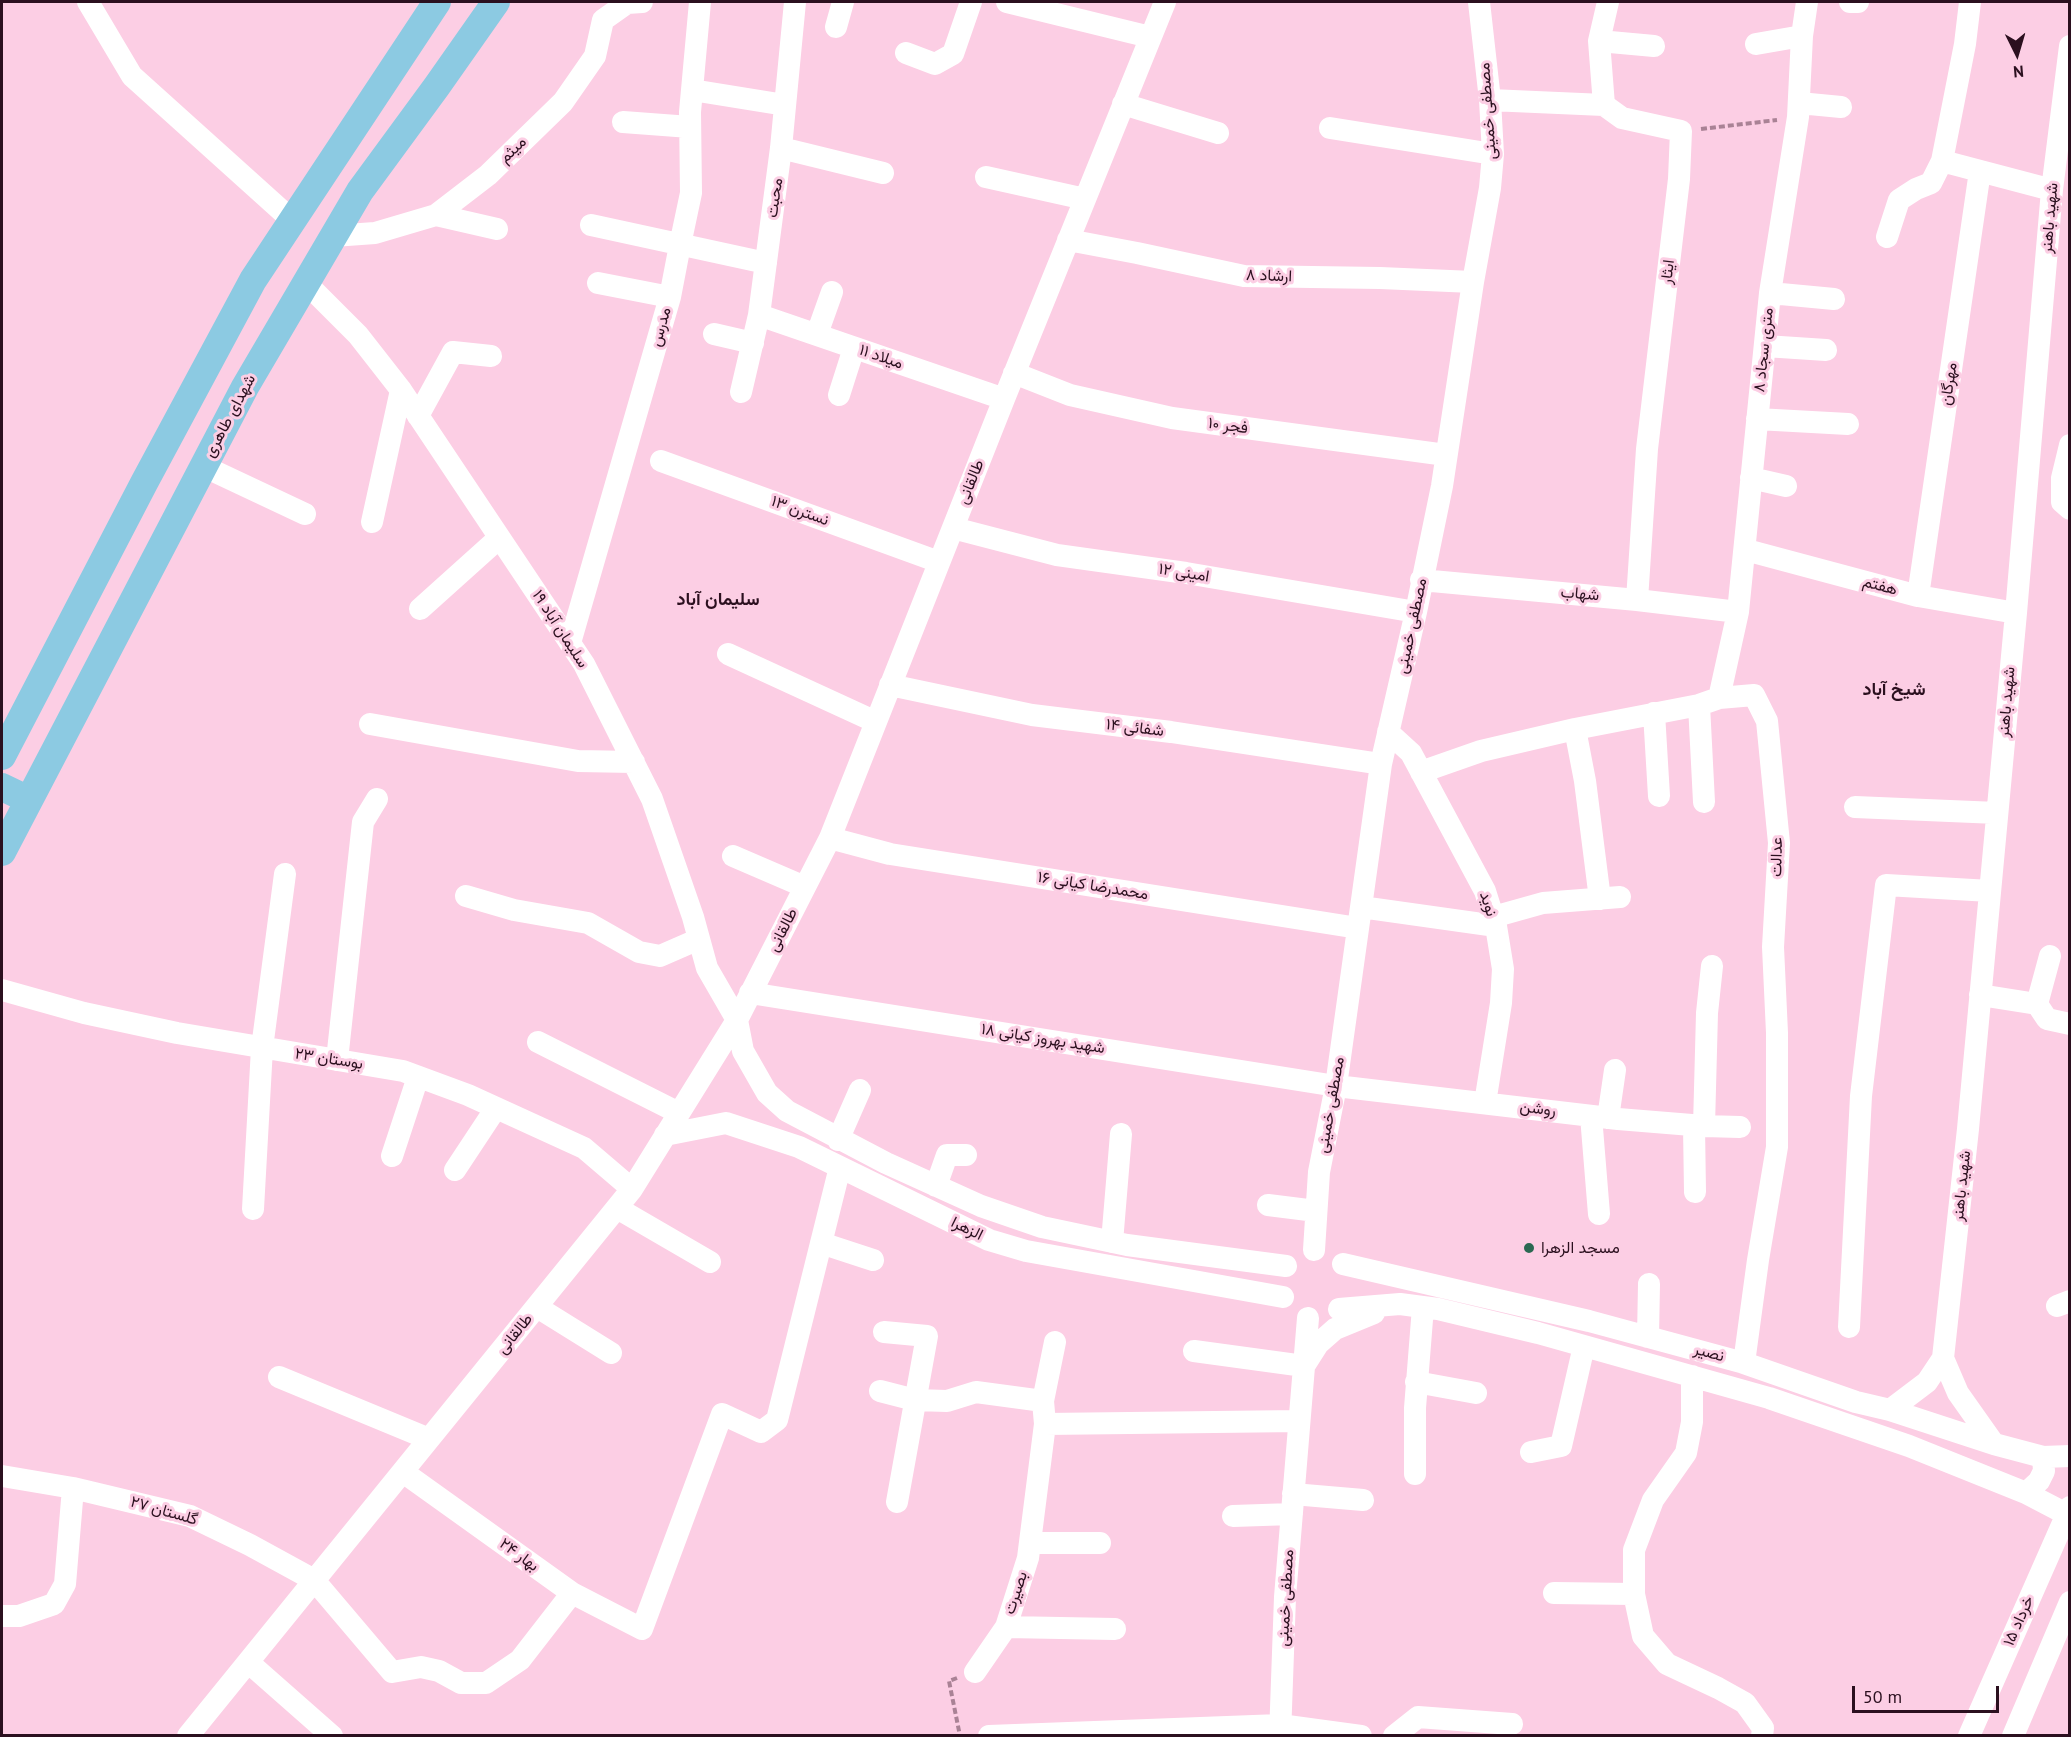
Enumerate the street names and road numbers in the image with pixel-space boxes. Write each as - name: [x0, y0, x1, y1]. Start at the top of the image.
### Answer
- street label: مصطفی خمینی: [1475, 62, 1501, 160]
- street label: میثم: [495, 133, 531, 167]
- street label: محبت: [763, 177, 787, 219]
- street label: شهید باهنر: [2037, 182, 2063, 254]
- street label: ایثار: [1657, 259, 1679, 285]
- street label: ارشاد ۸: [1246, 266, 1292, 286]
- street label: مدرس: [646, 305, 676, 349]
- street label: ۸ متری سجاد: [1750, 307, 1778, 393]
- street label: میلاد ۱۱: [857, 341, 905, 373]
- street label: مهرگان: [1936, 361, 1962, 407]
- street label: شهدای طاهری: [200, 371, 260, 461]
- street label: فجر ۱۰: [1207, 414, 1249, 438]
- street label: طالقانی: [953, 457, 989, 507]
- street label: نسترن ۱۳: [769, 492, 831, 530]
- street label: امینی ۱۲: [1157, 560, 1211, 586]
- street label: هفتم: [1861, 572, 1899, 600]
- street label: مصطفی خمینی: [1393, 576, 1431, 676]
- street label: شهاب: [1560, 583, 1600, 605]
- street label: سلیمان آباد ۱۹: [528, 587, 592, 671]
- street label: شهید باهنر: [1994, 666, 2020, 738]
- street label: شفائی ۱۴: [1105, 715, 1165, 741]
- street label: عدالت: [1767, 837, 1787, 877]
- street label: محمدرضا کیانی ۱۶: [1036, 868, 1150, 904]
- street label: نوید: [1475, 889, 1501, 919]
- street label: طالقانی: [764, 905, 802, 955]
- street label: شهید بهروز کیانی ۱۸: [980, 1020, 1106, 1058]
- street label: بوستان ۲۳: [294, 1044, 364, 1074]
- street label: مصطفی خمینی: [1313, 1055, 1349, 1155]
- street label: روشن: [1519, 1097, 1557, 1121]
- street label: شهید باهنر: [1949, 1150, 1975, 1222]
- street label: الزهرا: [948, 1213, 986, 1245]
- street label: طالقانی: [493, 1310, 537, 1358]
- street label: نصیر: [1692, 1340, 1726, 1366]
- street label: گلستان ۲۷: [128, 1492, 200, 1530]
- street label: بهار ۲۴: [496, 1534, 542, 1576]
- street label: مصطفی خمینی: [1274, 1549, 1298, 1647]
- street label: بصیرت: [1000, 1569, 1032, 1617]
- street label: ۱۵ خرداد: [1999, 1593, 2039, 1649]

